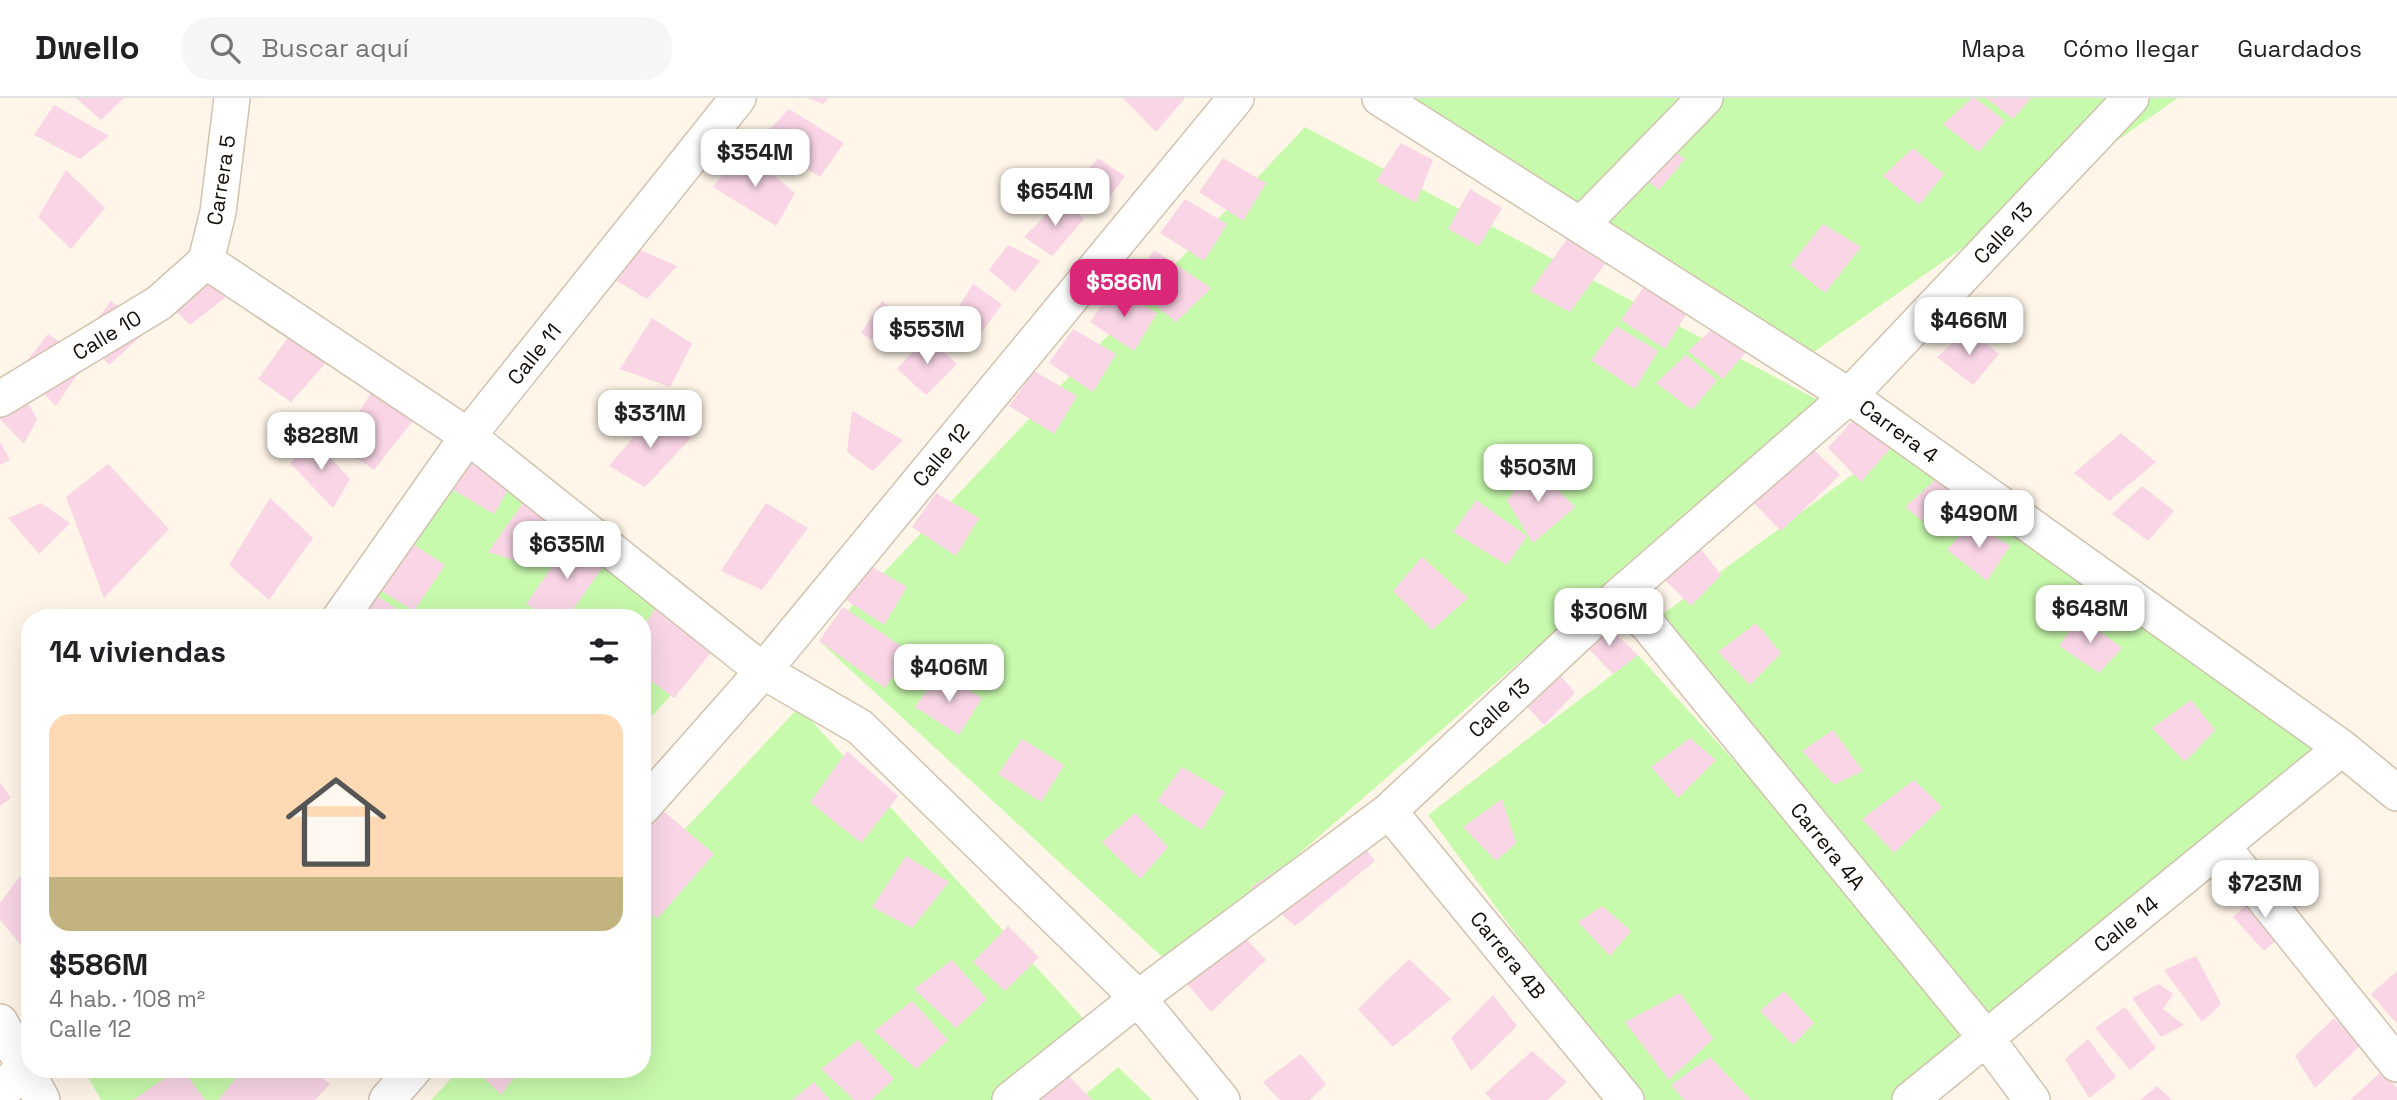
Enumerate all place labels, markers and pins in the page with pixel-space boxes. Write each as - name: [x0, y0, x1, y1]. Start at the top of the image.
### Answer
- pin: $354M: [706, 130, 804, 189]
- pin: $654M: [1006, 169, 1104, 228]
- pin: $586M: [1075, 260, 1173, 319]
- pin: $466M: [1920, 298, 2018, 357]
- pin: $553M: [878, 306, 976, 366]
- pin: $331M: [601, 390, 699, 450]
- pin: $828M: [272, 412, 370, 472]
- pin: $503M: [1489, 444, 1587, 504]
- pin: $490M: [1930, 490, 2028, 550]
- pin: $635M: [518, 522, 616, 581]
- pin: $648M: [2041, 586, 2139, 645]
- pin: $306M: [1560, 588, 1658, 648]
- pin: $406M: [900, 644, 998, 704]
- pin: $723M: [2216, 860, 2314, 920]

